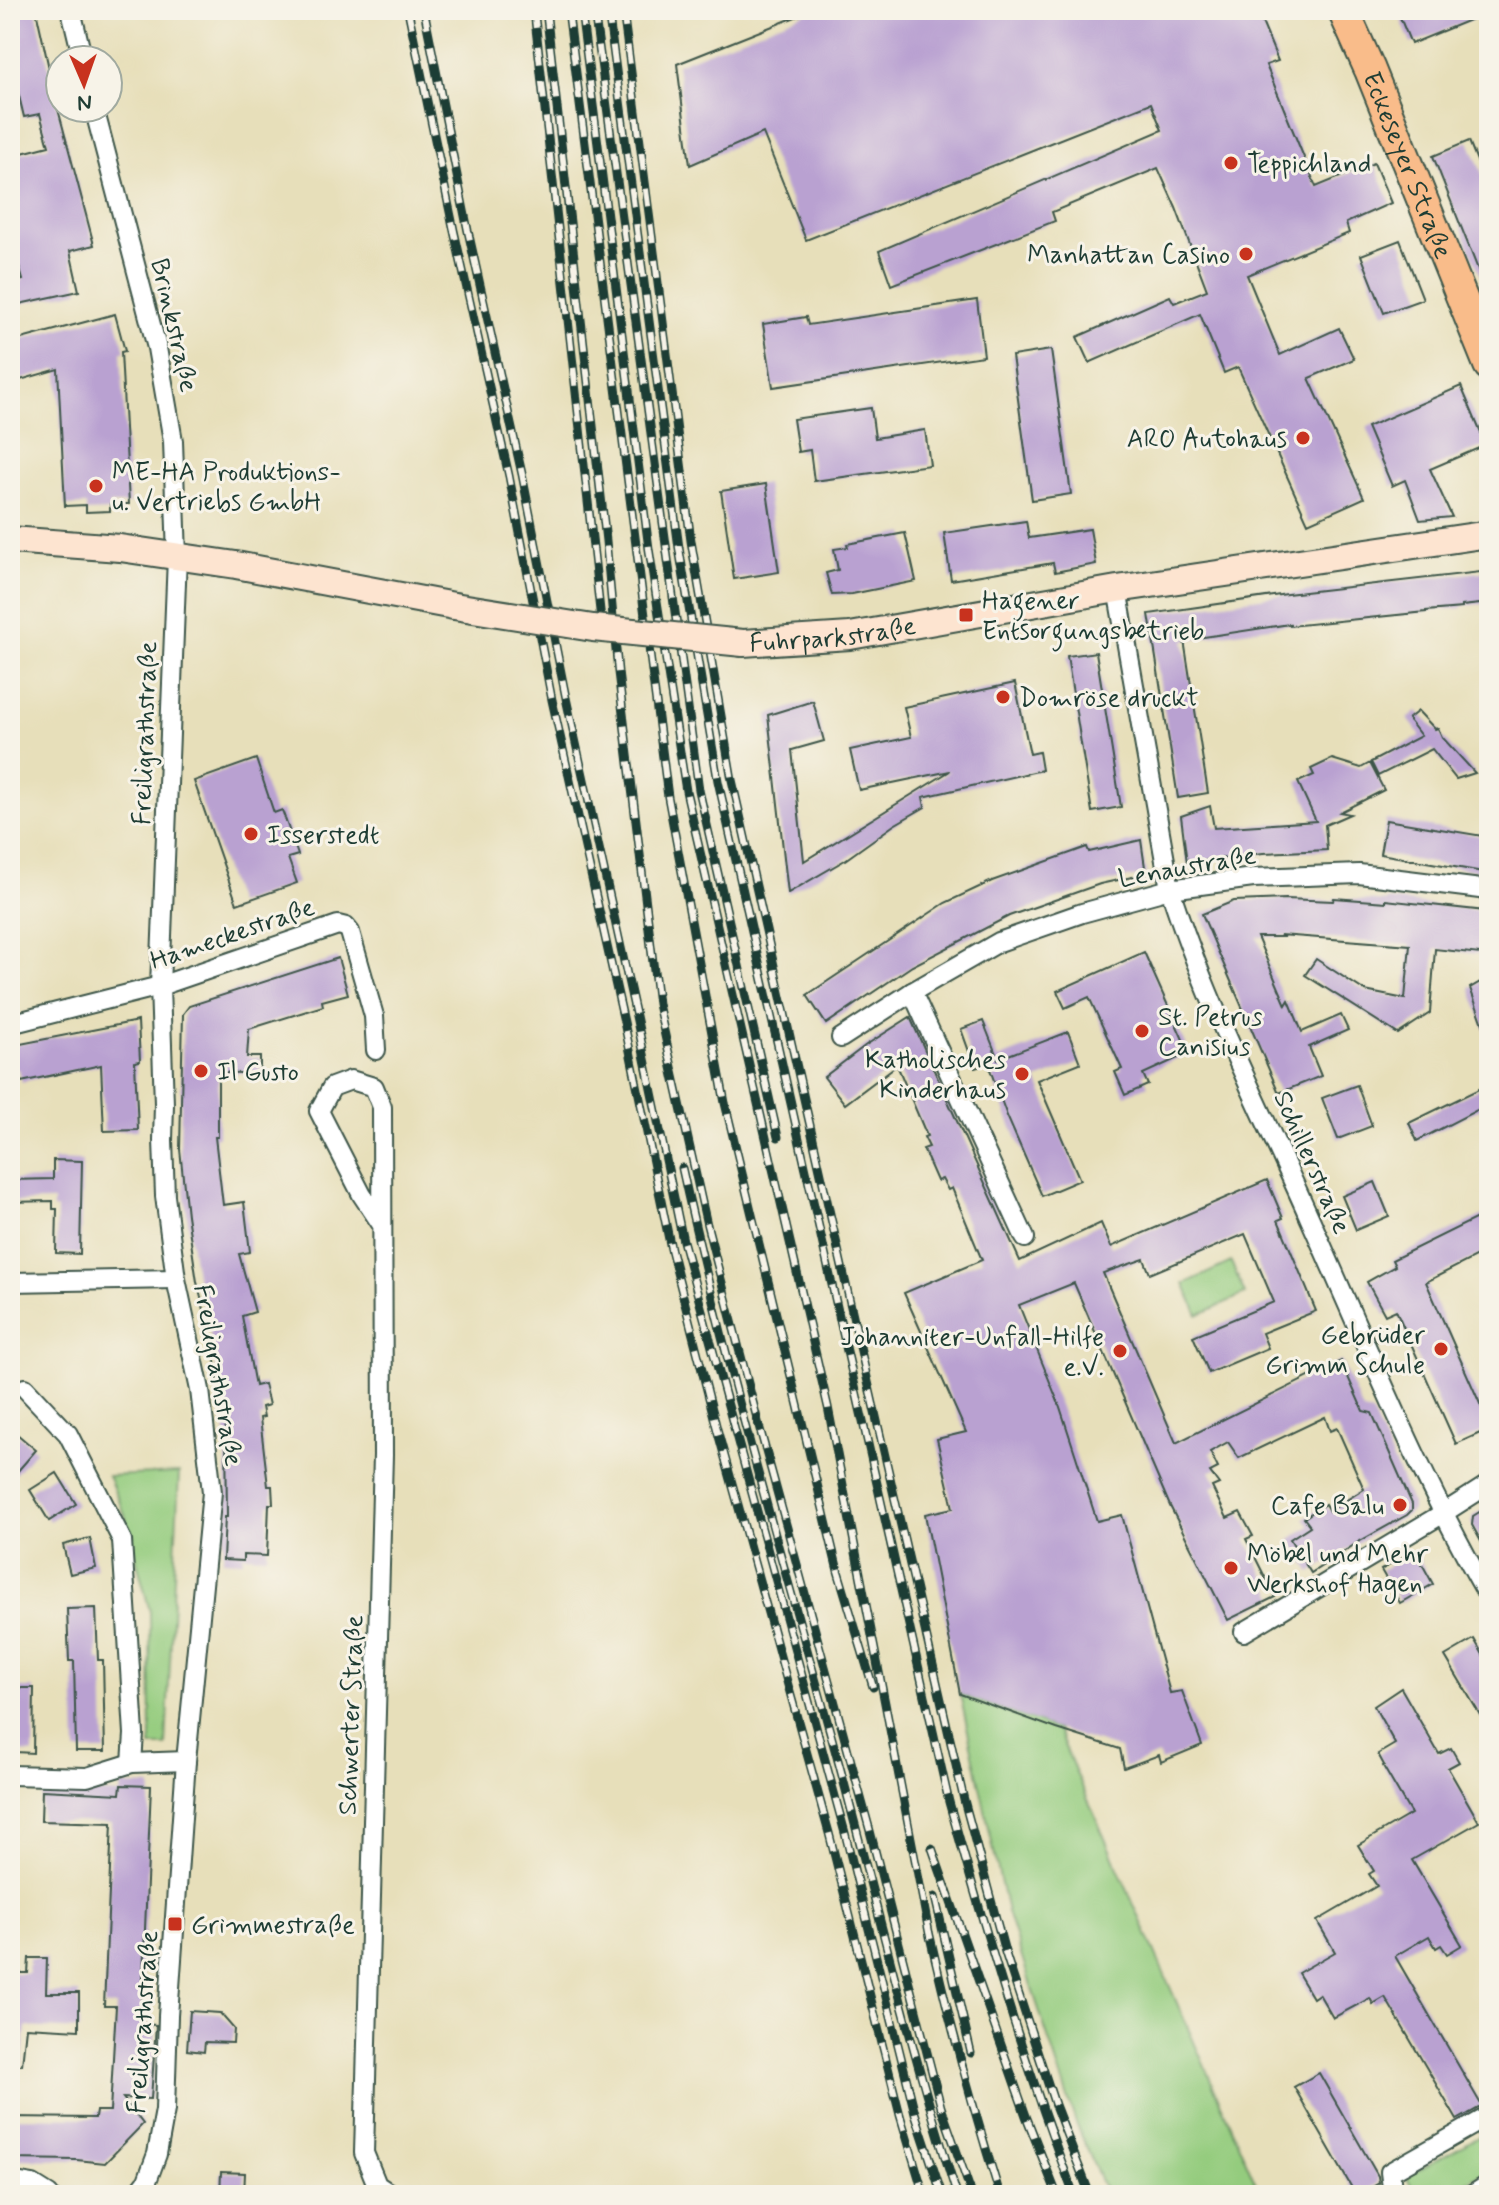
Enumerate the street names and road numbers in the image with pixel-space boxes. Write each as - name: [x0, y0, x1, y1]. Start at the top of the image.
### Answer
- street label: Eckeseyer Straße: [1353, 67, 1459, 264]
- street label: Brinkstraße: [141, 255, 205, 396]
- street label: Fuhrparkstraße: [748, 610, 919, 662]
- street label: Freiligrathstraße: [126, 640, 166, 826]
- street label: Lenaustraße: [1116, 839, 1259, 897]
- street label: Hameckestraße: [146, 891, 320, 979]
- street label: Schillerstraße: [1265, 1086, 1358, 1240]
- street label: Freiligrathstraße: [184, 1282, 250, 1469]
- street label: Schwerter Straße: [332, 1614, 372, 1816]
- street label: Freiligrathstraße: [121, 1929, 167, 2115]

